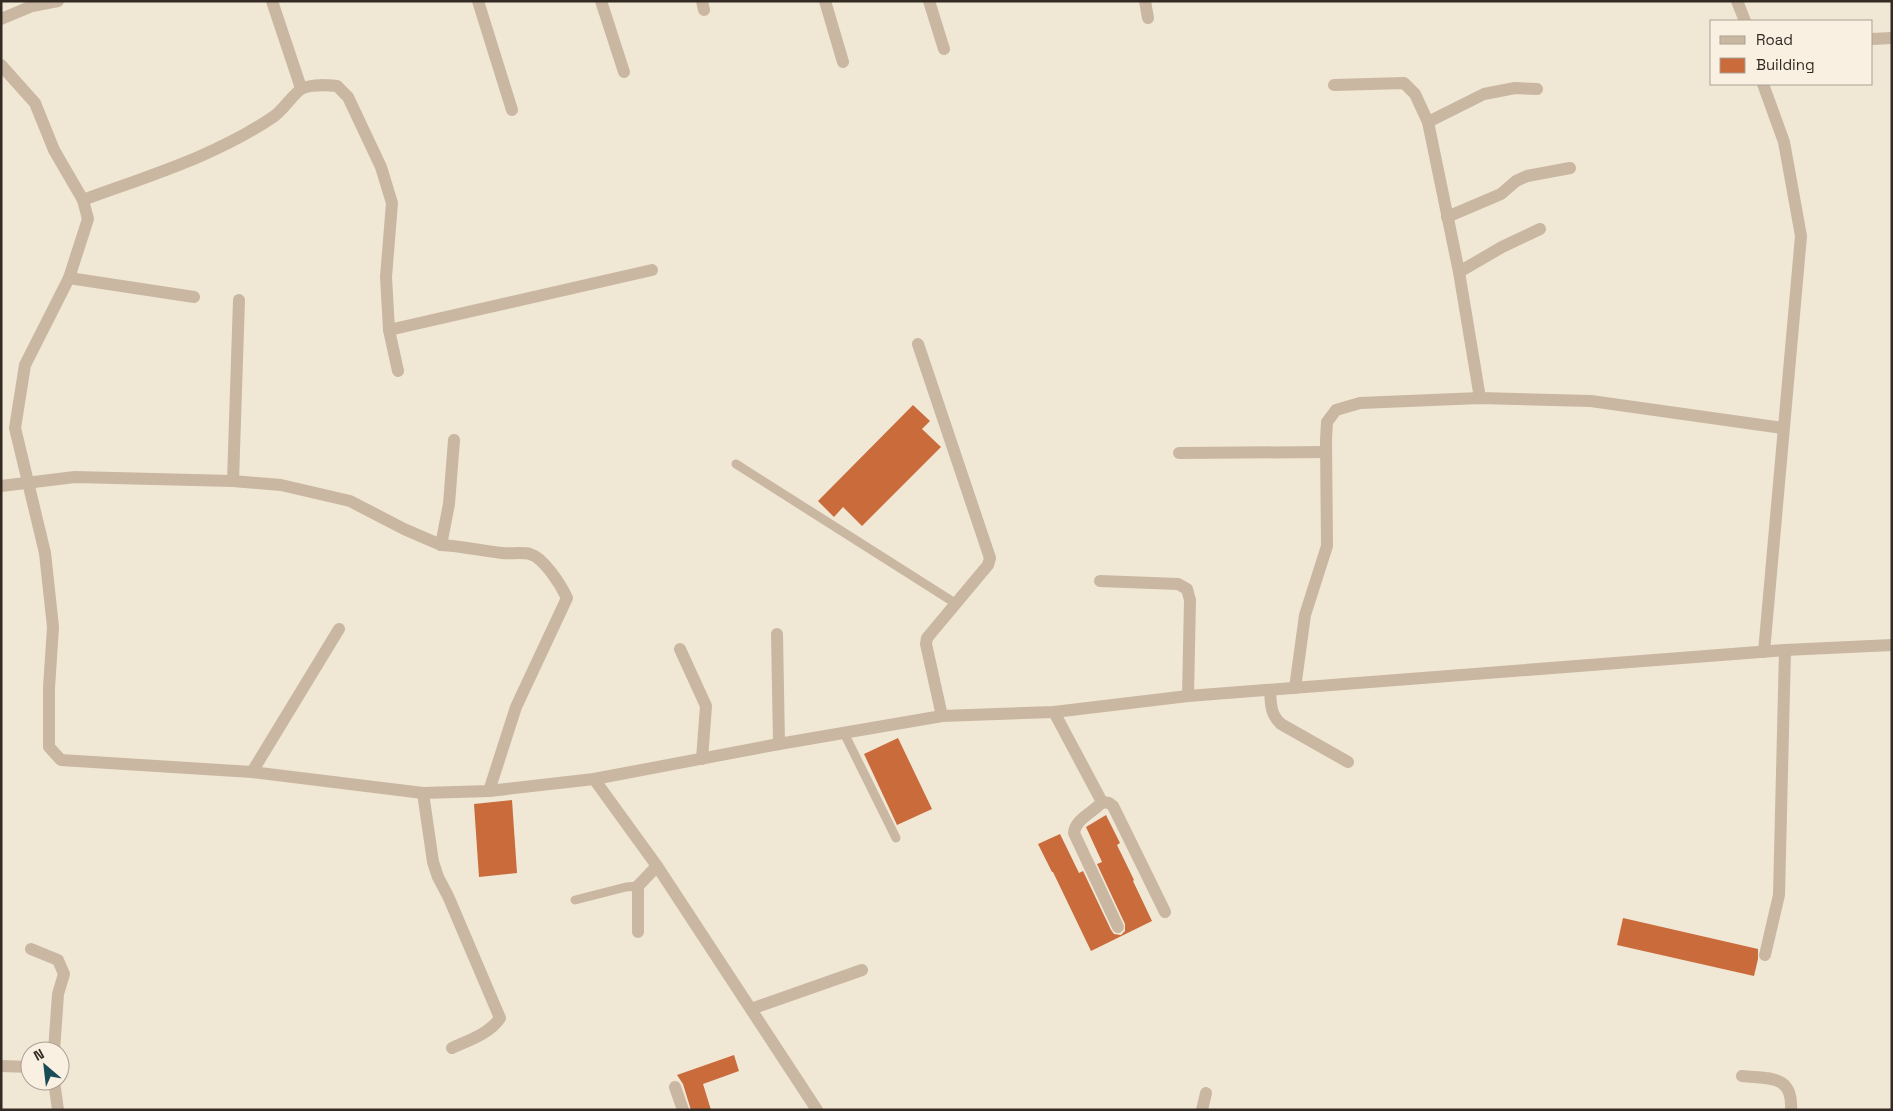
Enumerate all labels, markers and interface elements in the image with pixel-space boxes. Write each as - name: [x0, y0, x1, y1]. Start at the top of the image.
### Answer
- legend: [1710, 20, 1873, 85]
- text: Road: [1756, 30, 1793, 49]
- text: Building: [1756, 55, 1815, 74]
- north arrow: [20, 1041, 70, 1091]
- text: N: [31, 1044, 47, 1065]

